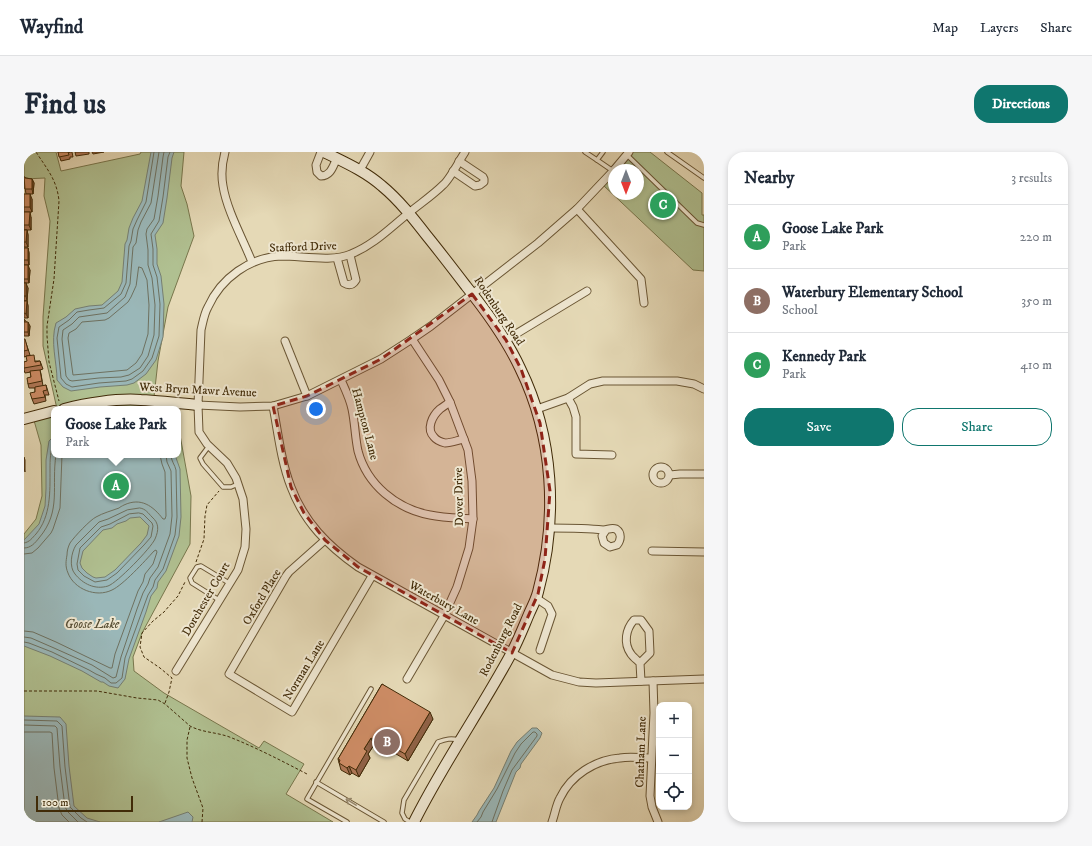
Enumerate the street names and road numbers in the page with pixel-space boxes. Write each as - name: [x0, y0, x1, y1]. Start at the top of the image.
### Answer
- street label: Stafford Drive: [269, 238, 337, 256]
- street label: Rodenburg Road: [470, 274, 528, 348]
- street label: West Bryn Mawr Avenue: [138, 379, 257, 401]
- street label: Hampton Lane: [348, 386, 382, 462]
- street label: Dover Drive: [451, 467, 467, 527]
- street label: Dorchester Court: [179, 559, 233, 639]
- street label: Oxford Place: [239, 566, 285, 628]
- street label: Waterbury Lane: [405, 577, 482, 628]
- street label: Rodenburg Road: [476, 601, 526, 679]
- street label: Norman Lane: [280, 637, 328, 703]
- street label: Chatham Lane: [632, 716, 650, 788]

